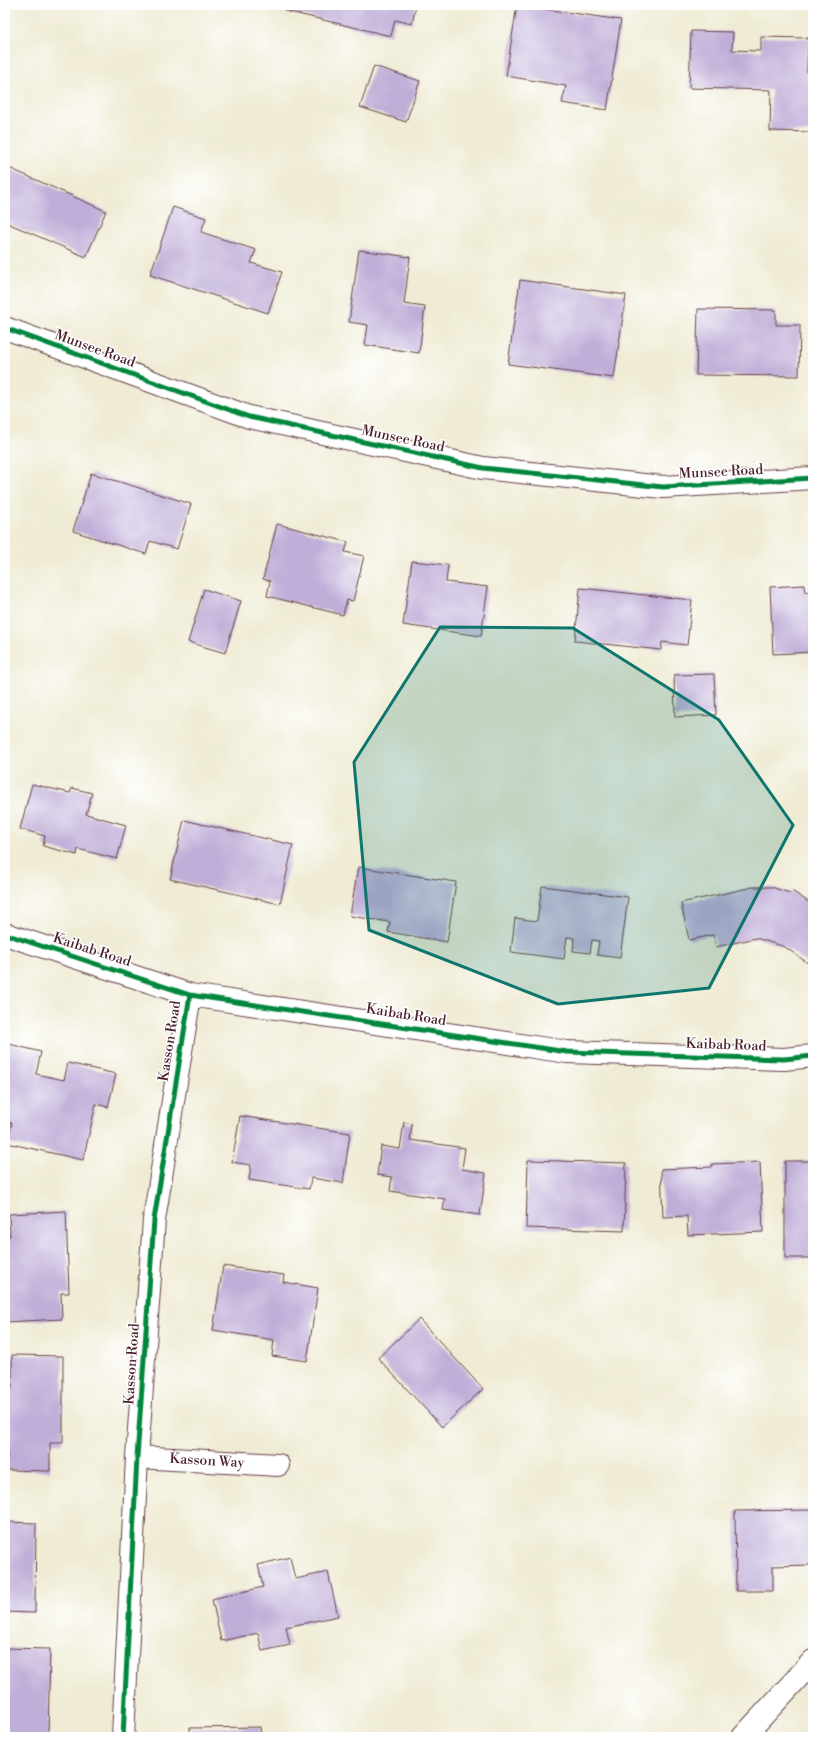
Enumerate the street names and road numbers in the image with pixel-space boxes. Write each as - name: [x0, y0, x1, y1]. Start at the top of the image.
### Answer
- street label: Munsee Road: [52, 326, 138, 372]
- street label: Munsee Road: [360, 421, 446, 457]
- street label: Munsee Road: [678, 461, 764, 483]
- street label: Kaibab Road: [51, 929, 133, 971]
- street label: Kasson Road: [155, 999, 185, 1083]
- street label: Kaibab Road: [365, 1000, 447, 1030]
- street label: Kaibab Road: [685, 1035, 767, 1055]
- street label: Kasson Road: [120, 1323, 144, 1405]
- street label: Kasson Way: [169, 1450, 245, 1472]

